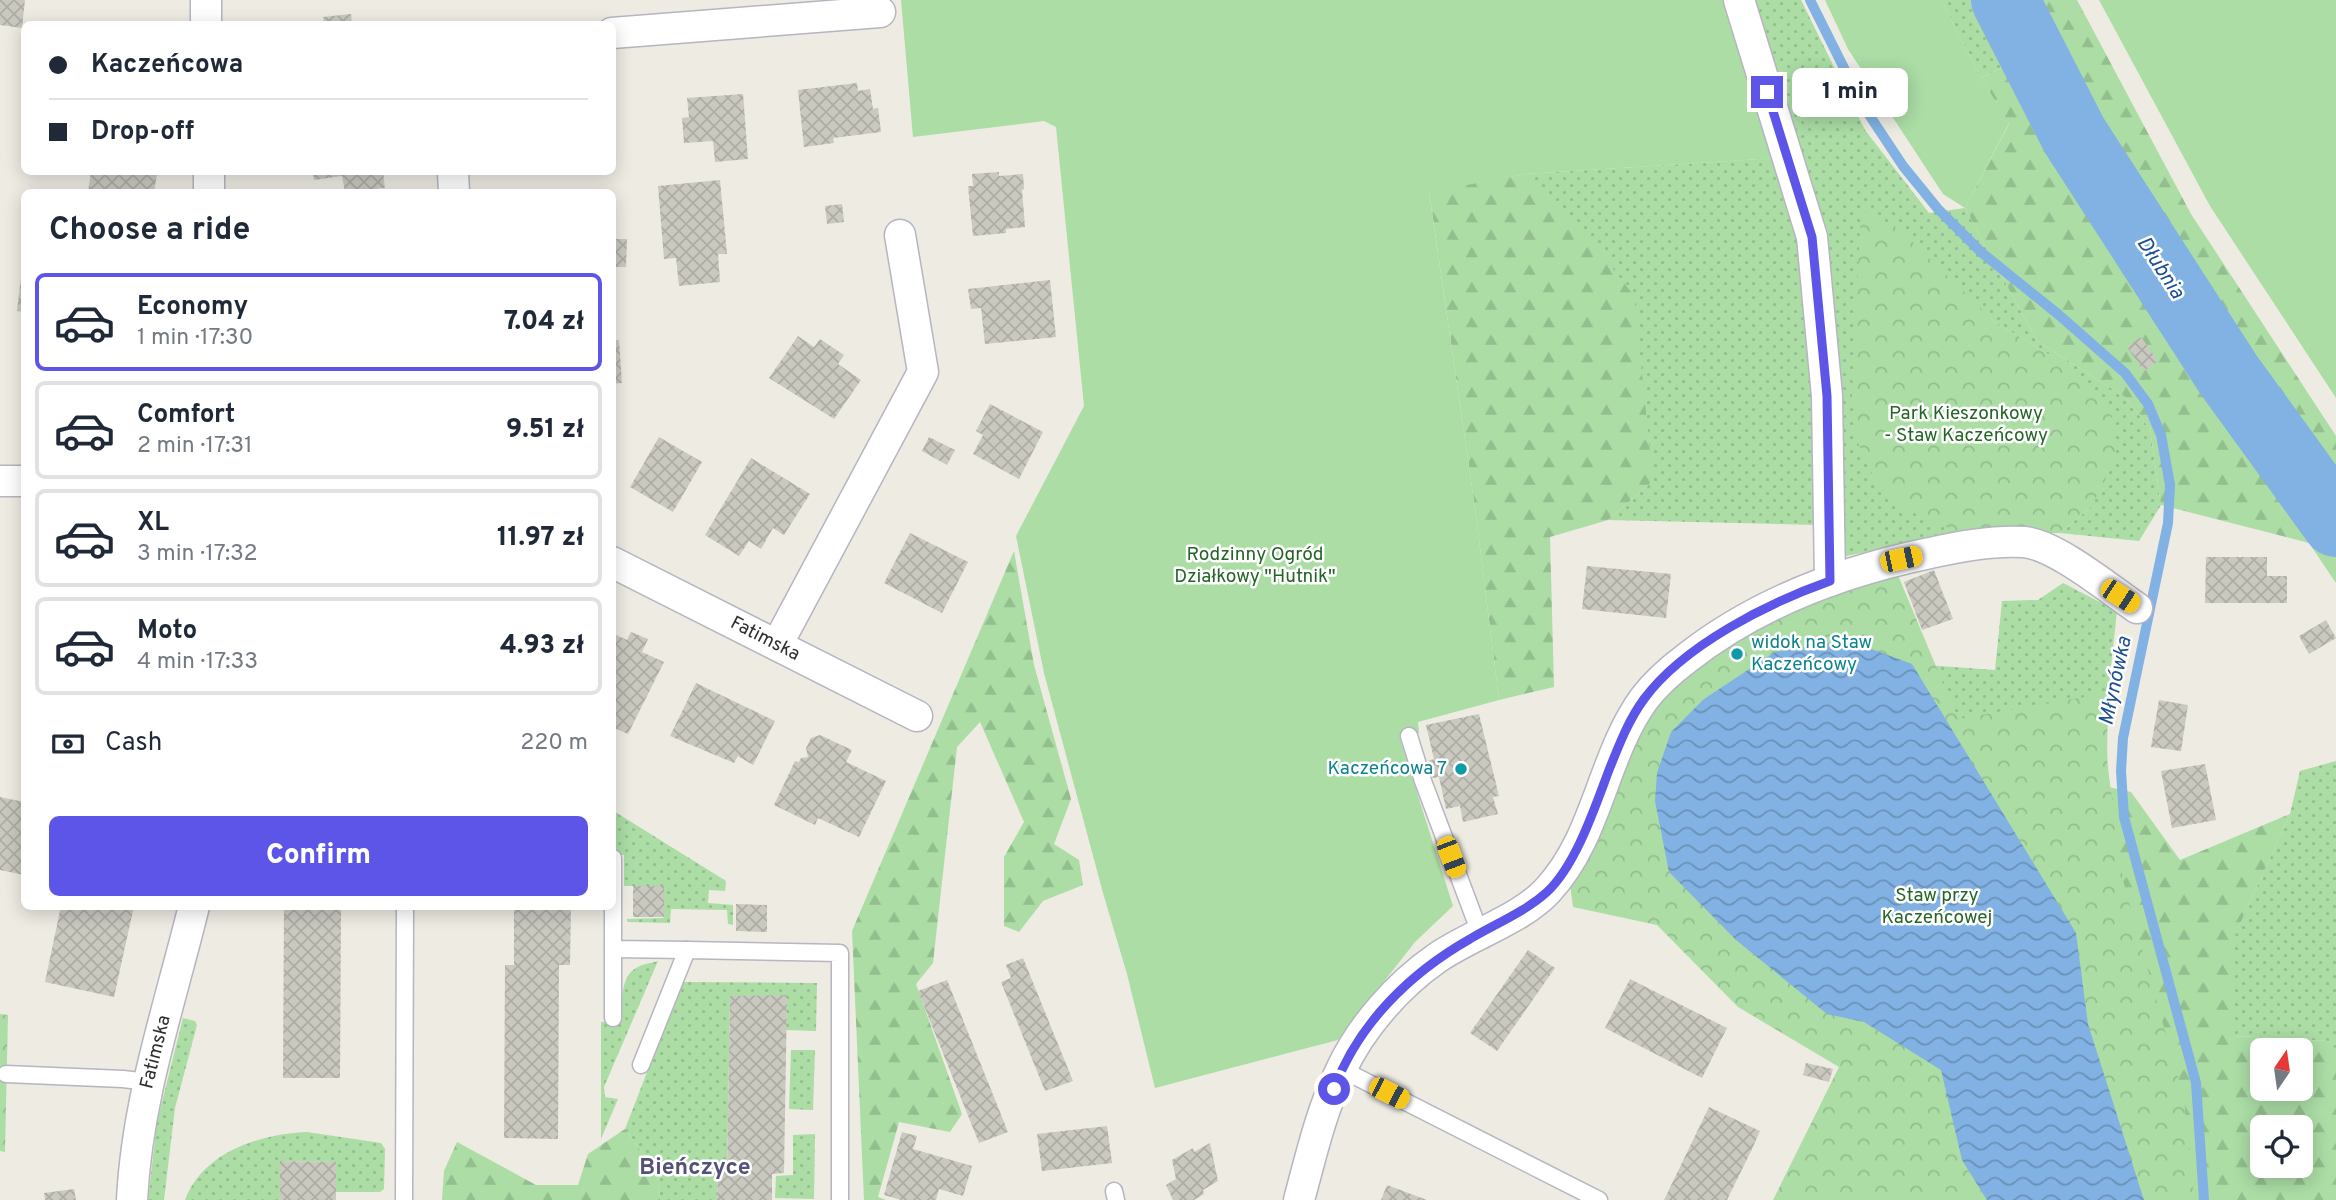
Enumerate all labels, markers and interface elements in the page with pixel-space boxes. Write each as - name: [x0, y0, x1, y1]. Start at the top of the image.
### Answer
- text: Kaczeńcowa: [91, 49, 243, 82]
- callout: 1 min: [1792, 68, 1907, 116]
- route end: [1751, 76, 1783, 108]
- text: 1 min: [1822, 78, 1878, 107]
- text: Drop-off: [91, 116, 194, 149]
- text: Choose a ride: [49, 211, 250, 251]
- water label: Dłubnia: [2130, 232, 2190, 305]
- icon: car: [53, 291, 116, 354]
- text: Economy: [137, 291, 248, 324]
- text: 7.04 zł: [504, 306, 584, 339]
- text: 1 min · 17:30: [137, 324, 253, 353]
- icon: car: [53, 399, 116, 462]
- text: Comfort: [137, 399, 235, 432]
- park label: Park Kieszonkowy - Staw Kaczeńcowy: [1884, 402, 2048, 448]
- text: 9.51 zł: [506, 414, 584, 447]
- text: 2 min · 17:31: [137, 432, 253, 461]
- icon: car: [53, 507, 116, 570]
- text: XL: [137, 507, 169, 540]
- text: 11.97 zł: [497, 522, 584, 555]
- text: 3 min · 17:32: [137, 540, 258, 569]
- park label: Rodzinny Ogród Działkowy "Hutnik": [1174, 543, 1336, 589]
- car: [1879, 544, 1924, 574]
- car: [2097, 576, 2144, 616]
- street label: Fatimska: [726, 611, 804, 667]
- icon: car: [53, 615, 116, 678]
- text: Moto: [137, 615, 197, 648]
- text: 4.93 zł: [500, 630, 584, 663]
- place label: widok na Staw Kaczeńcowy: [1751, 631, 1872, 677]
- water label: Młynówka: [2093, 634, 2139, 728]
- marker: widok na Staw Kaczeńcowy: [1729, 646, 1745, 662]
- text: 4 min · 17:33: [137, 648, 258, 677]
- icon: cash: [49, 725, 87, 763]
- text: Cash: [105, 727, 162, 760]
- text: 220 m: [520, 729, 588, 758]
- place label: Kaczeńcowa 7: [1328, 757, 1447, 781]
- marker: Kaczeńcowa 7: [1453, 761, 1469, 777]
- button: Confirm: [49, 816, 588, 896]
- car: [1434, 834, 1469, 880]
- park label: Staw przy Kaczeńcowej: [1882, 884, 1992, 930]
- street label: Fatimska: [135, 1013, 177, 1091]
- north arrow: [2250, 1038, 2314, 1101]
- map controls: [2250, 1038, 2313, 1178]
- route start: [1318, 1073, 1350, 1105]
- car: [1366, 1074, 1413, 1112]
- button: locate: [2250, 1115, 2313, 1178]
- district label: Bieńczyce: [639, 1154, 751, 1183]

